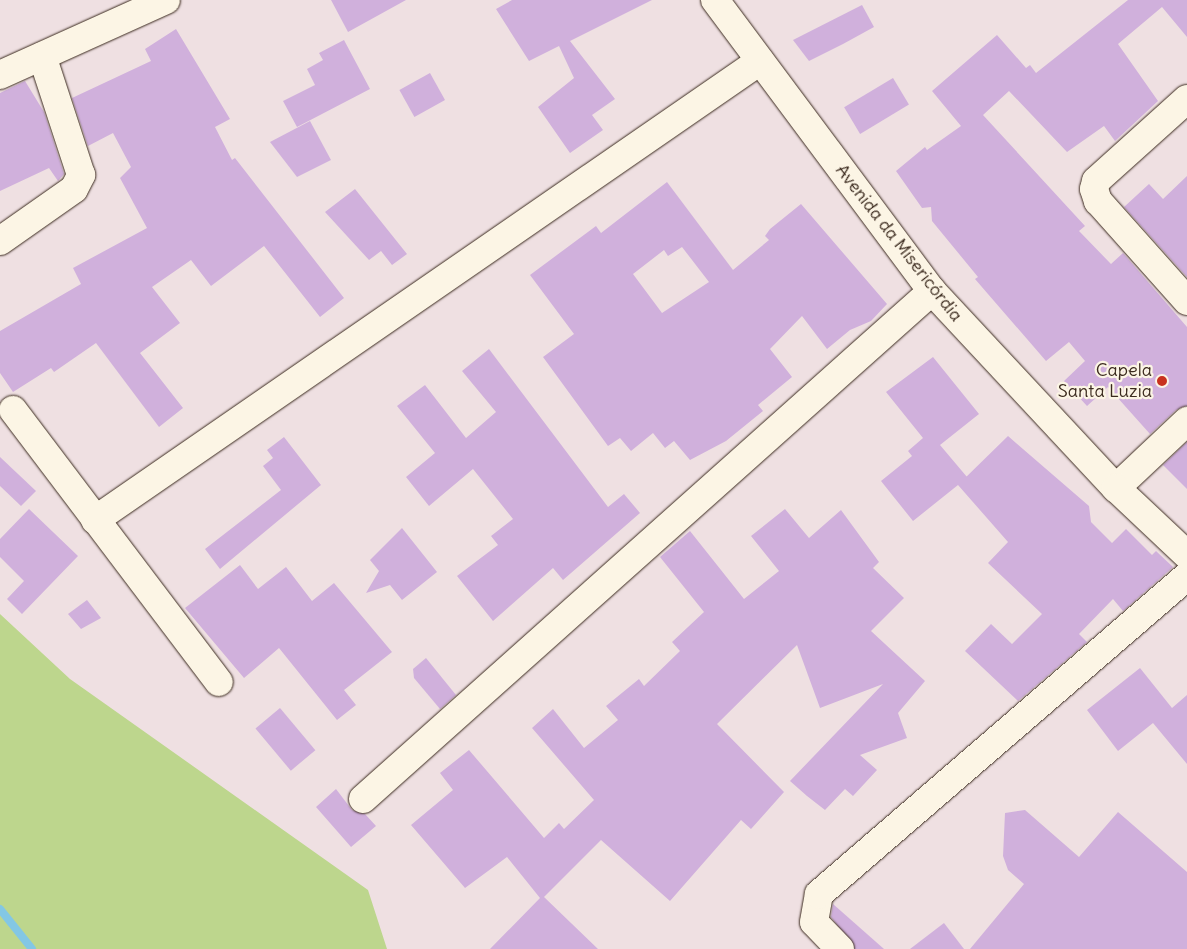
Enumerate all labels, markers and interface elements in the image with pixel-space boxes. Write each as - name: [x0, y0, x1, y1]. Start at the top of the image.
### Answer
- street label: Avenida da Misericórdia: [831, 160, 967, 326]
- place label: Capela Santa Luzia: [1058, 360, 1152, 402]
- marker: Capela Santa Luzia: [1156, 375, 1168, 387]

